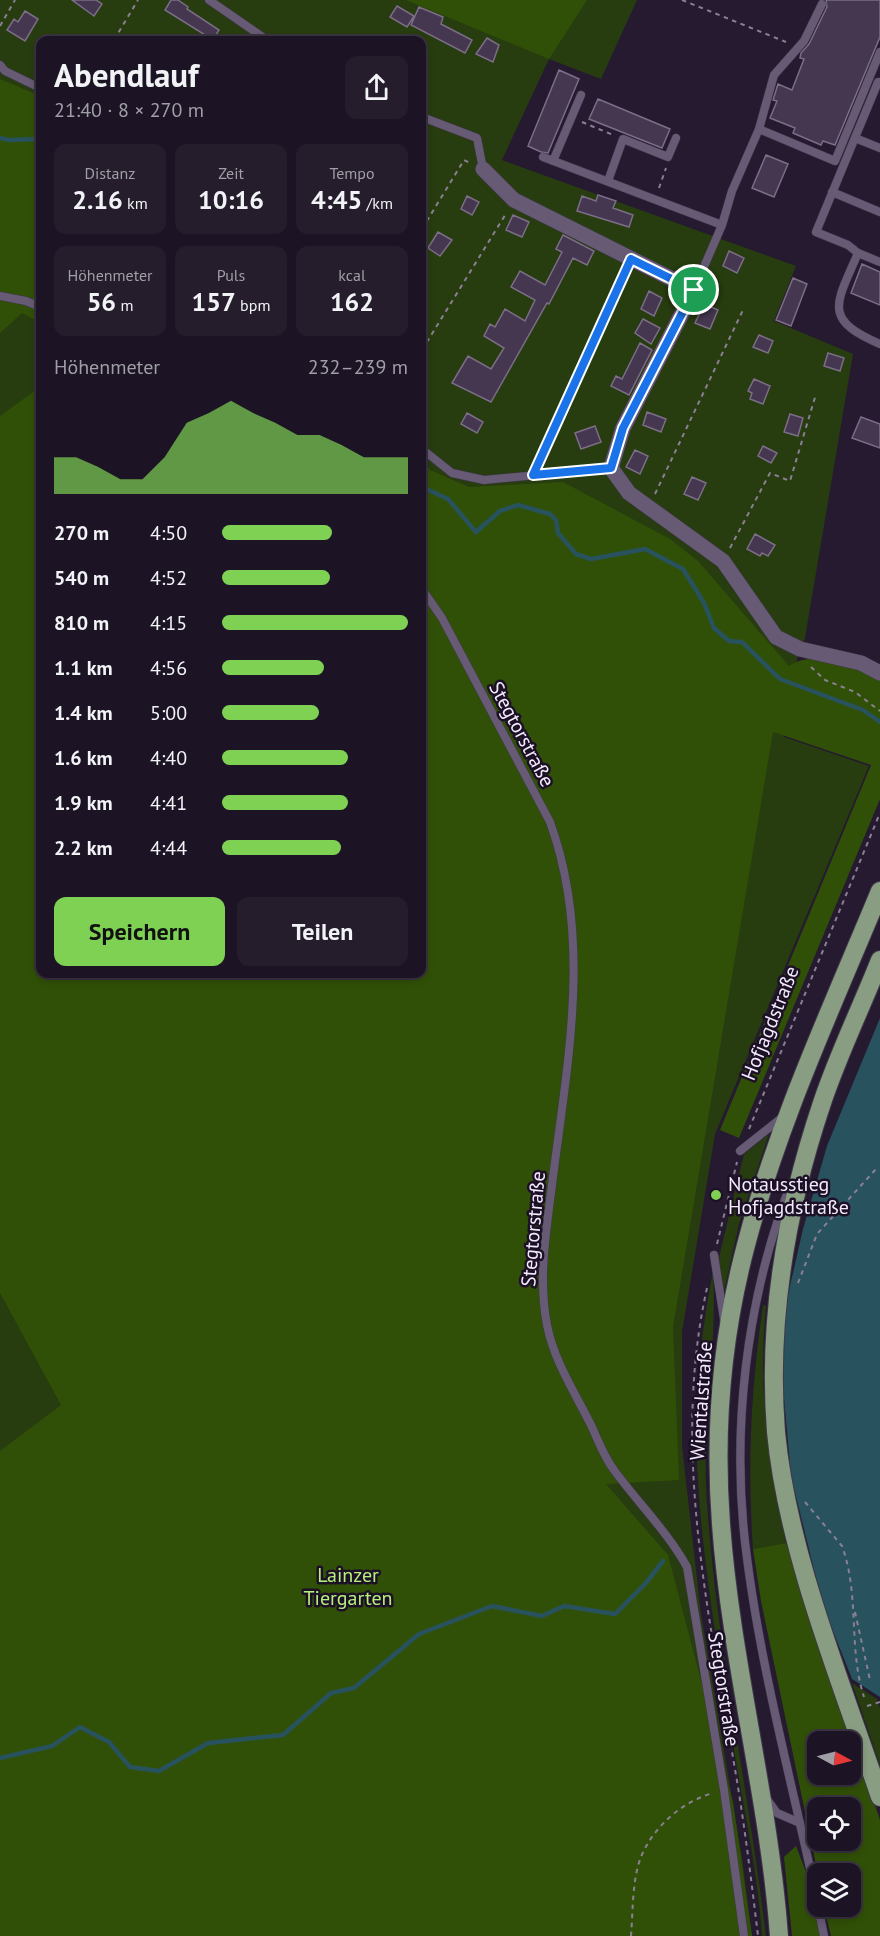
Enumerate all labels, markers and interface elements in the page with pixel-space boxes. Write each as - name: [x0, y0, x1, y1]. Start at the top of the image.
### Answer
- text: Abendlauf: [54, 53, 199, 96]
- button: share: [345, 56, 408, 119]
- text: 21:40 · 8 × 270 m: [54, 97, 204, 123]
- text: Distanz: [85, 163, 135, 183]
- text: Zeit: [218, 163, 244, 183]
- text: Tempo: [329, 163, 375, 183]
- text: 2.16: [72, 183, 123, 216]
- text: 10:16: [198, 183, 264, 216]
- text: 4:45: [311, 183, 362, 216]
- text: km: [123, 193, 148, 213]
- text: /km: [362, 193, 393, 213]
- pin: [668, 264, 719, 315]
- text: Höhenmeter: [68, 265, 152, 285]
- text: Puls: [217, 265, 245, 285]
- text: kcal: [338, 265, 366, 285]
- icon: arrive: [677, 273, 710, 306]
- text: 56: [87, 285, 116, 318]
- text: 157: [192, 285, 236, 318]
- text: 162: [330, 285, 374, 318]
- text: m: [116, 295, 133, 315]
- text: bpm: [236, 295, 270, 315]
- text: Höhenmeter: [54, 354, 160, 380]
- text: 232–239 m: [308, 354, 408, 380]
- text: 270 m: [54, 520, 109, 546]
- text: 4:50: [150, 520, 187, 546]
- text: 540 m: [54, 565, 109, 591]
- text: 4:52: [150, 565, 187, 591]
- text: 810 m: [54, 610, 109, 636]
- text: 4:15: [150, 610, 187, 636]
- text: 1.1 km: [54, 655, 113, 681]
- text: 4:56: [150, 655, 187, 681]
- street label: Stegtorstraße: [483, 677, 561, 791]
- text: 1.4 km: [54, 700, 113, 726]
- text: 5:00: [150, 700, 187, 726]
- text: 1.6 km: [54, 745, 113, 771]
- text: 4:40: [150, 745, 187, 771]
- text: 1.9 km: [54, 790, 113, 816]
- text: 4:41: [150, 790, 187, 816]
- text: 2.2 km: [54, 835, 113, 861]
- text: 4:44: [150, 835, 187, 861]
- button: Speichern: [54, 897, 225, 966]
- button: Teilen: [237, 897, 408, 966]
- street label: Hofjagdstraße: [735, 962, 805, 1084]
- street label: Stegtorstraße: [515, 1170, 551, 1288]
- place label: Notausstieg Hofjagdstraße: [728, 1171, 849, 1220]
- marker: Notausstieg Hofjagdstraße: [709, 1188, 723, 1202]
- street label: Wientalstraße: [684, 1340, 718, 1462]
- park label: Lainzer Tiergarten: [303, 1562, 393, 1611]
- street label: Stegtorstraße: [702, 1630, 746, 1748]
- north arrow: [807, 1731, 861, 1785]
- map controls: [807, 1731, 861, 1917]
- button: locate: [807, 1797, 861, 1851]
- button: layers: [807, 1863, 861, 1917]

